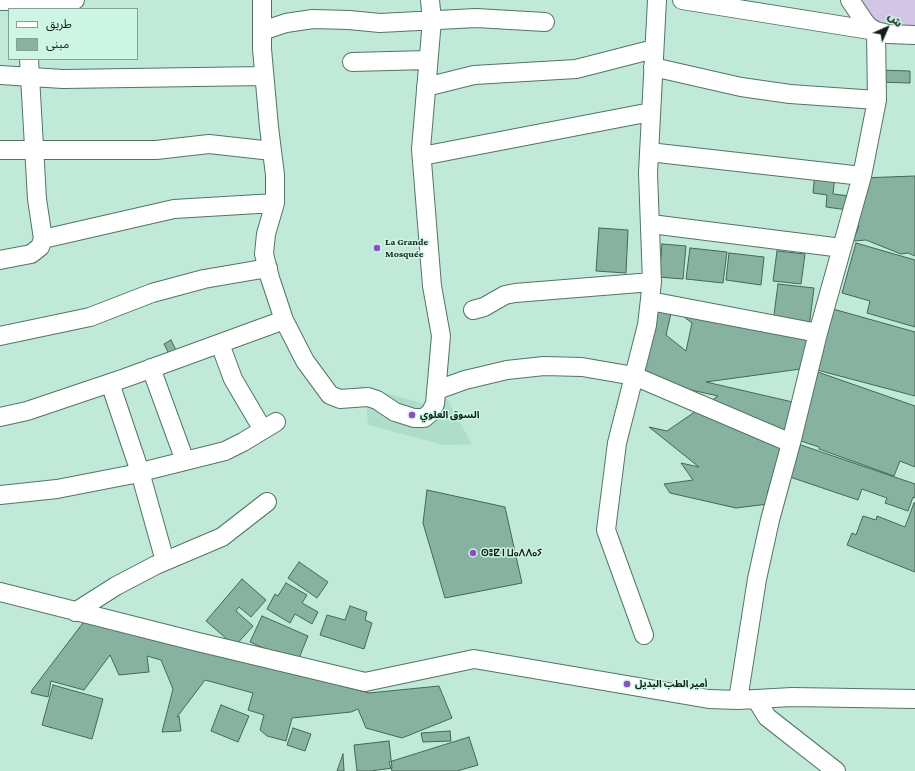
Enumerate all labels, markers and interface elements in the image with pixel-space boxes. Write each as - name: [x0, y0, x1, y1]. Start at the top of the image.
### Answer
- legend: [8, 8, 138, 60]
- north arrow: [867, 8, 907, 48]
- text: ش: [886, 10, 905, 29]
- text: طريق: [46, 17, 72, 31]
- text: مبنى: [46, 37, 69, 51]
- place label: La Grande Mosquée: [385, 236, 428, 260]
- marker: La Grande Mosquée: [372, 243, 382, 253]
- place label: السوق العلوي: [420, 409, 479, 421]
- marker: السوق العلوي: [407, 410, 417, 420]
- place label: ⵙⵓⵇ ⵏ ⵡⴰⴷⴷⴰⵢ: [481, 547, 542, 559]
- marker: ⵙⵓⵇ ⵏ ⵡⴰⴷⴷⴰⵢ: [468, 548, 478, 558]
- place label: أمير الطب البديل: [635, 678, 707, 690]
- marker: أمير الطب البديل: [622, 679, 632, 689]

